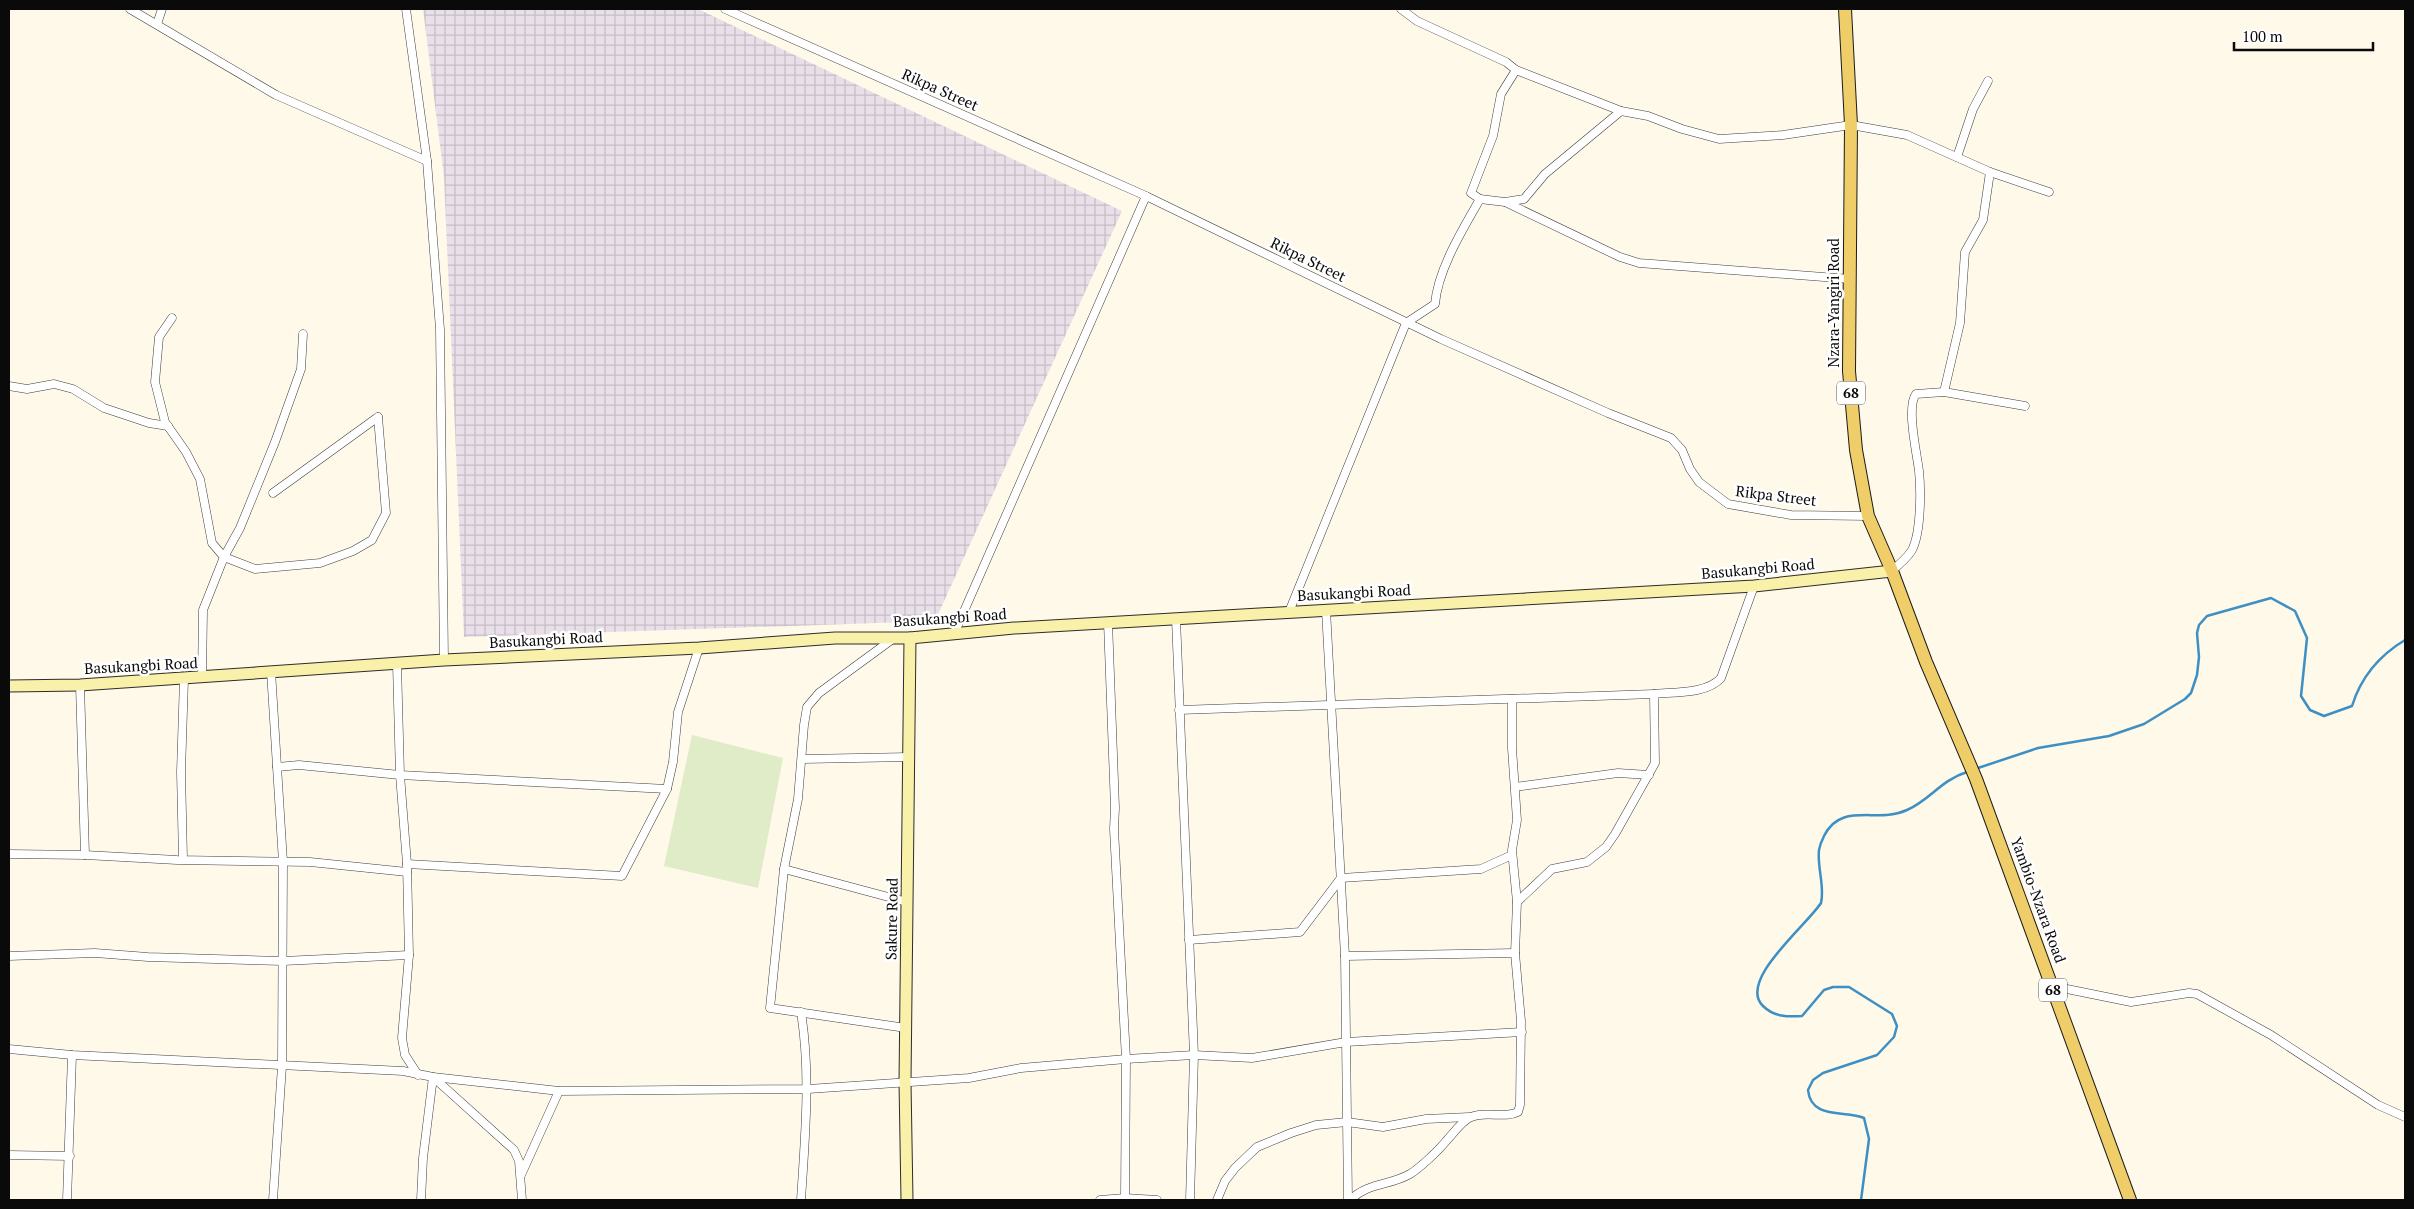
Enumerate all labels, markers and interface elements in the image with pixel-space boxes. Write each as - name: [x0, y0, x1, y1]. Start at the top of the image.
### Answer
- scale bar: [2234, 20, 2373, 52]
- text: 100 m: [2242, 26, 2283, 46]
- street label: Rikpa Street: [899, 63, 982, 115]
- street label: Rikpa Street: [1267, 232, 1350, 286]
- street label: Nzara-Yangiri Road: [1823, 238, 1843, 368]
- road number: 68: [1837, 382, 1865, 404]
- street label: Rikpa Street: [1734, 480, 1818, 510]
- street label: Basukangbi Road: [1700, 553, 1815, 583]
- street label: Basukangbi Road: [1297, 579, 1411, 605]
- street label: Basukangbi Road: [892, 603, 1007, 631]
- street label: Basukangbi Road: [489, 626, 603, 652]
- street label: Basukangbi Road: [84, 652, 198, 678]
- street label: Yambio-Nzara Road: [2007, 834, 2071, 965]
- street label: Sakure Road: [880, 878, 902, 960]
- road number: 68: [2039, 978, 2067, 1002]

